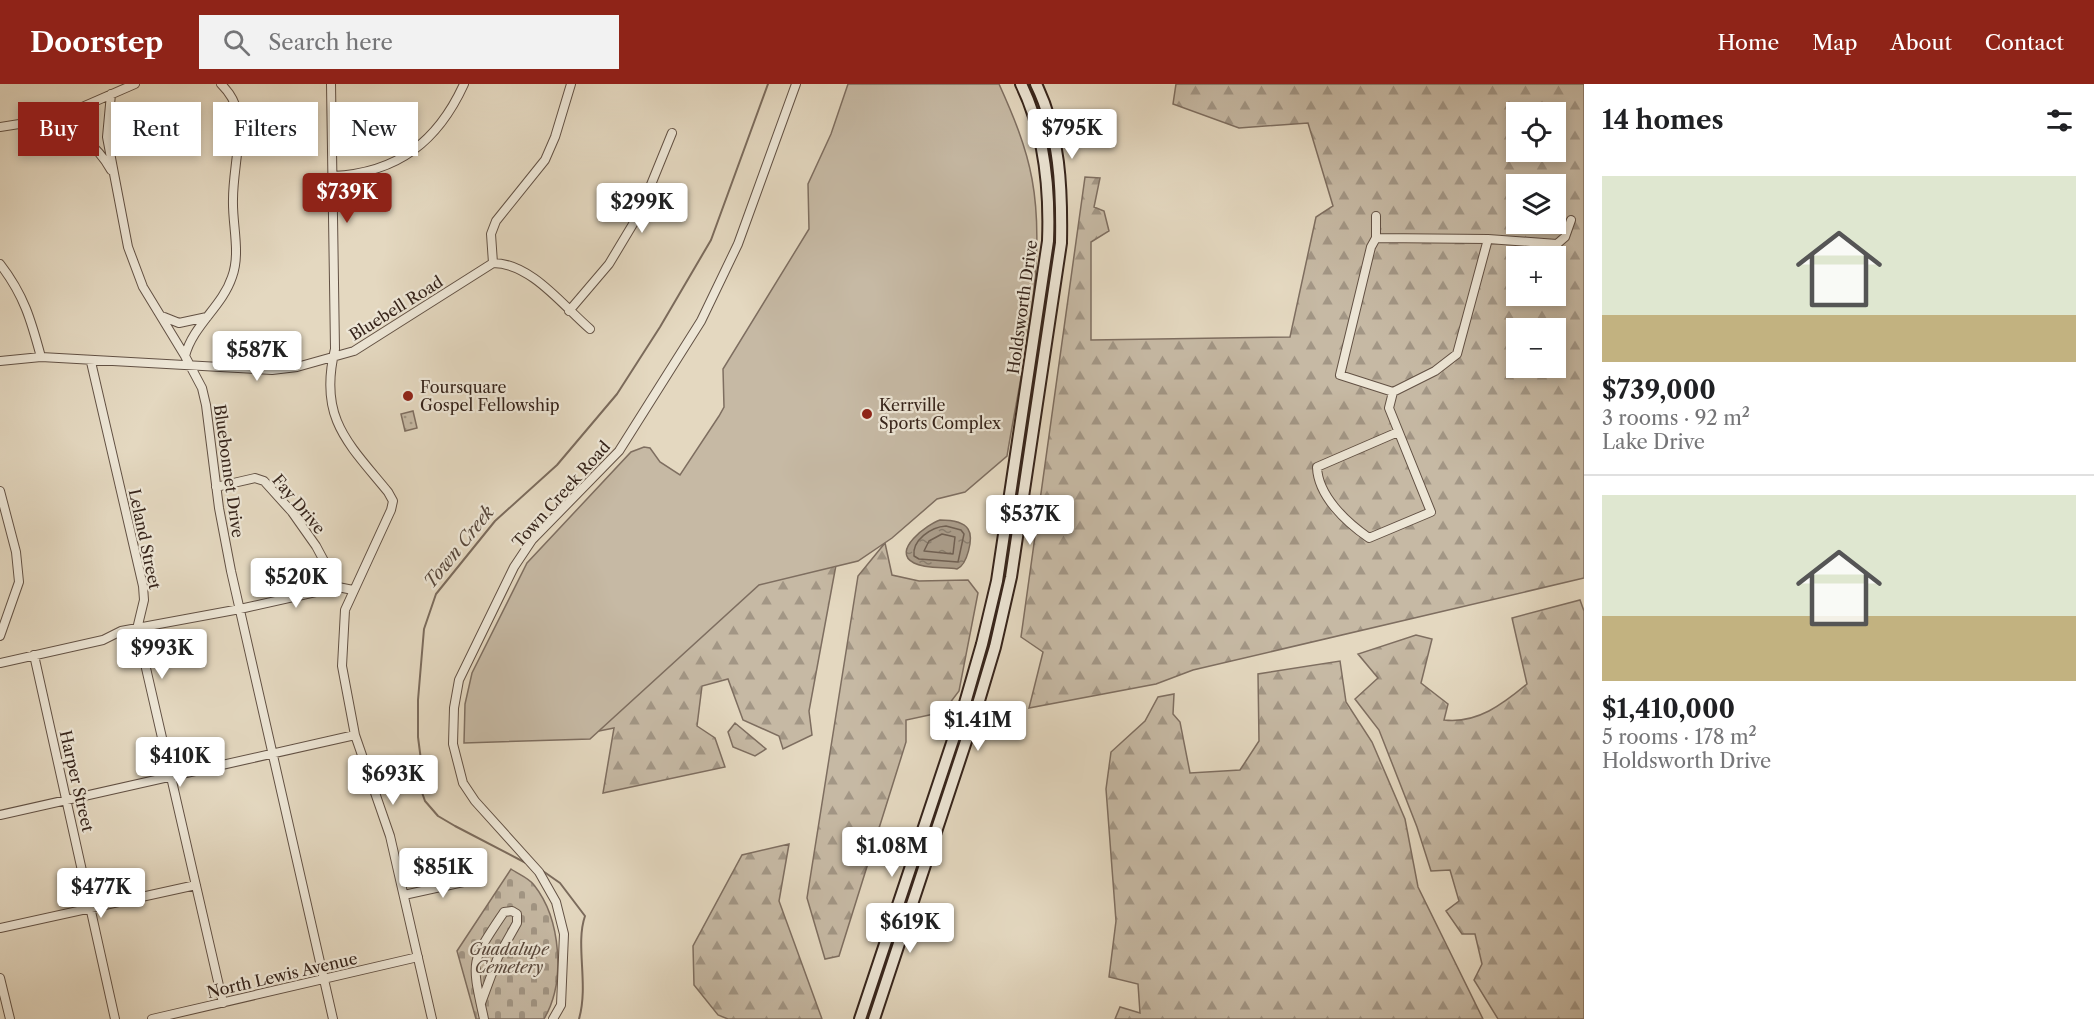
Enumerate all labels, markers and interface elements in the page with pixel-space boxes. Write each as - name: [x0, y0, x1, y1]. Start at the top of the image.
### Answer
- search box: [199, 15, 619, 69]
- text: Doorstep: [30, 25, 163, 59]
- icon: search: [220, 26, 253, 59]
- text: Search here: [268, 29, 393, 56]
- text: Home: [1718, 30, 1779, 55]
- text: Map: [1812, 30, 1857, 55]
- text: About: [1890, 30, 1952, 55]
- text: Contact: [1985, 30, 2064, 55]
- chip: Buy: [18, 102, 99, 156]
- chip: Rent: [111, 102, 201, 156]
- chip: Filters: [213, 102, 318, 156]
- chip: New: [330, 102, 418, 156]
- map controls: [1506, 102, 1566, 378]
- button: locate: [1506, 102, 1566, 162]
- text: 14 homes: [1602, 104, 1724, 136]
- icon: filters: [2043, 104, 2076, 137]
- pin: $795K: [1030, 109, 1114, 160]
- text: $795K: [1042, 116, 1102, 140]
- pin: $739K: [305, 173, 389, 224]
- button: layers: [1506, 174, 1566, 234]
- text: $739K: [317, 180, 377, 204]
- pin: $299K: [600, 183, 684, 234]
- text: $299K: [611, 190, 673, 214]
- icon: home: [1785, 215, 1893, 323]
- street label: Holdsworth Drive: [1003, 239, 1041, 375]
- button: +: [1506, 246, 1566, 306]
- street label: Bluebell Road: [346, 271, 447, 345]
- button: −: [1506, 318, 1566, 378]
- pin: $587K: [215, 331, 299, 382]
- text: $587K: [227, 338, 287, 362]
- text: $739,000: [1602, 374, 1716, 406]
- place label: Foursquare Gospel Fellowship: [420, 377, 560, 415]
- marker: Foursquare Gospel Fellowship: [401, 389, 415, 403]
- place label: Kerrville Sports Complex: [879, 395, 1002, 433]
- street label: Bluebonnet Drive: [210, 403, 248, 539]
- text: 3 rooms · 92 m²: [1602, 406, 1750, 430]
- marker: Kerrville Sports Complex: [860, 407, 874, 421]
- text: Lake Drive: [1602, 430, 1705, 454]
- street label: Town Creek Road: [508, 436, 614, 552]
- street label: Fay Drive: [268, 470, 330, 538]
- street label: Leland Street: [125, 487, 165, 591]
- pin: $537K: [988, 495, 1072, 546]
- water label: Town Creek: [419, 501, 499, 592]
- text: $537K: [1000, 502, 1060, 526]
- icon: home: [1785, 534, 1893, 642]
- pin: $520K: [254, 558, 338, 609]
- text: $520K: [265, 565, 327, 589]
- pin: $993K: [120, 629, 204, 680]
- text: $993K: [131, 636, 193, 660]
- text: $1,410,000: [1602, 693, 1735, 725]
- pin: $1.41M: [929, 701, 1027, 752]
- text: $1.41M: [944, 708, 1012, 732]
- text: 5 rooms · 178 m²: [1602, 725, 1757, 749]
- street label: Harper Street: [56, 728, 98, 834]
- pin: $410K: [138, 737, 222, 788]
- text: $410K: [150, 744, 210, 768]
- text: Holdsworth Drive: [1602, 749, 1771, 773]
- pin: $693K: [351, 755, 435, 806]
- text: $693K: [362, 762, 424, 786]
- pin: $1.08M: [843, 827, 941, 878]
- text: $1.08M: [856, 834, 928, 858]
- pin: $851K: [401, 848, 485, 899]
- text: $851K: [413, 855, 473, 879]
- pin: $477K: [59, 868, 143, 919]
- text: $477K: [71, 875, 131, 899]
- pin: $619K: [868, 903, 952, 954]
- text: $619K: [880, 910, 940, 934]
- park label: Guadalupe Cemetery: [469, 939, 550, 977]
- street label: North Lewis Avenue: [205, 948, 359, 1002]

